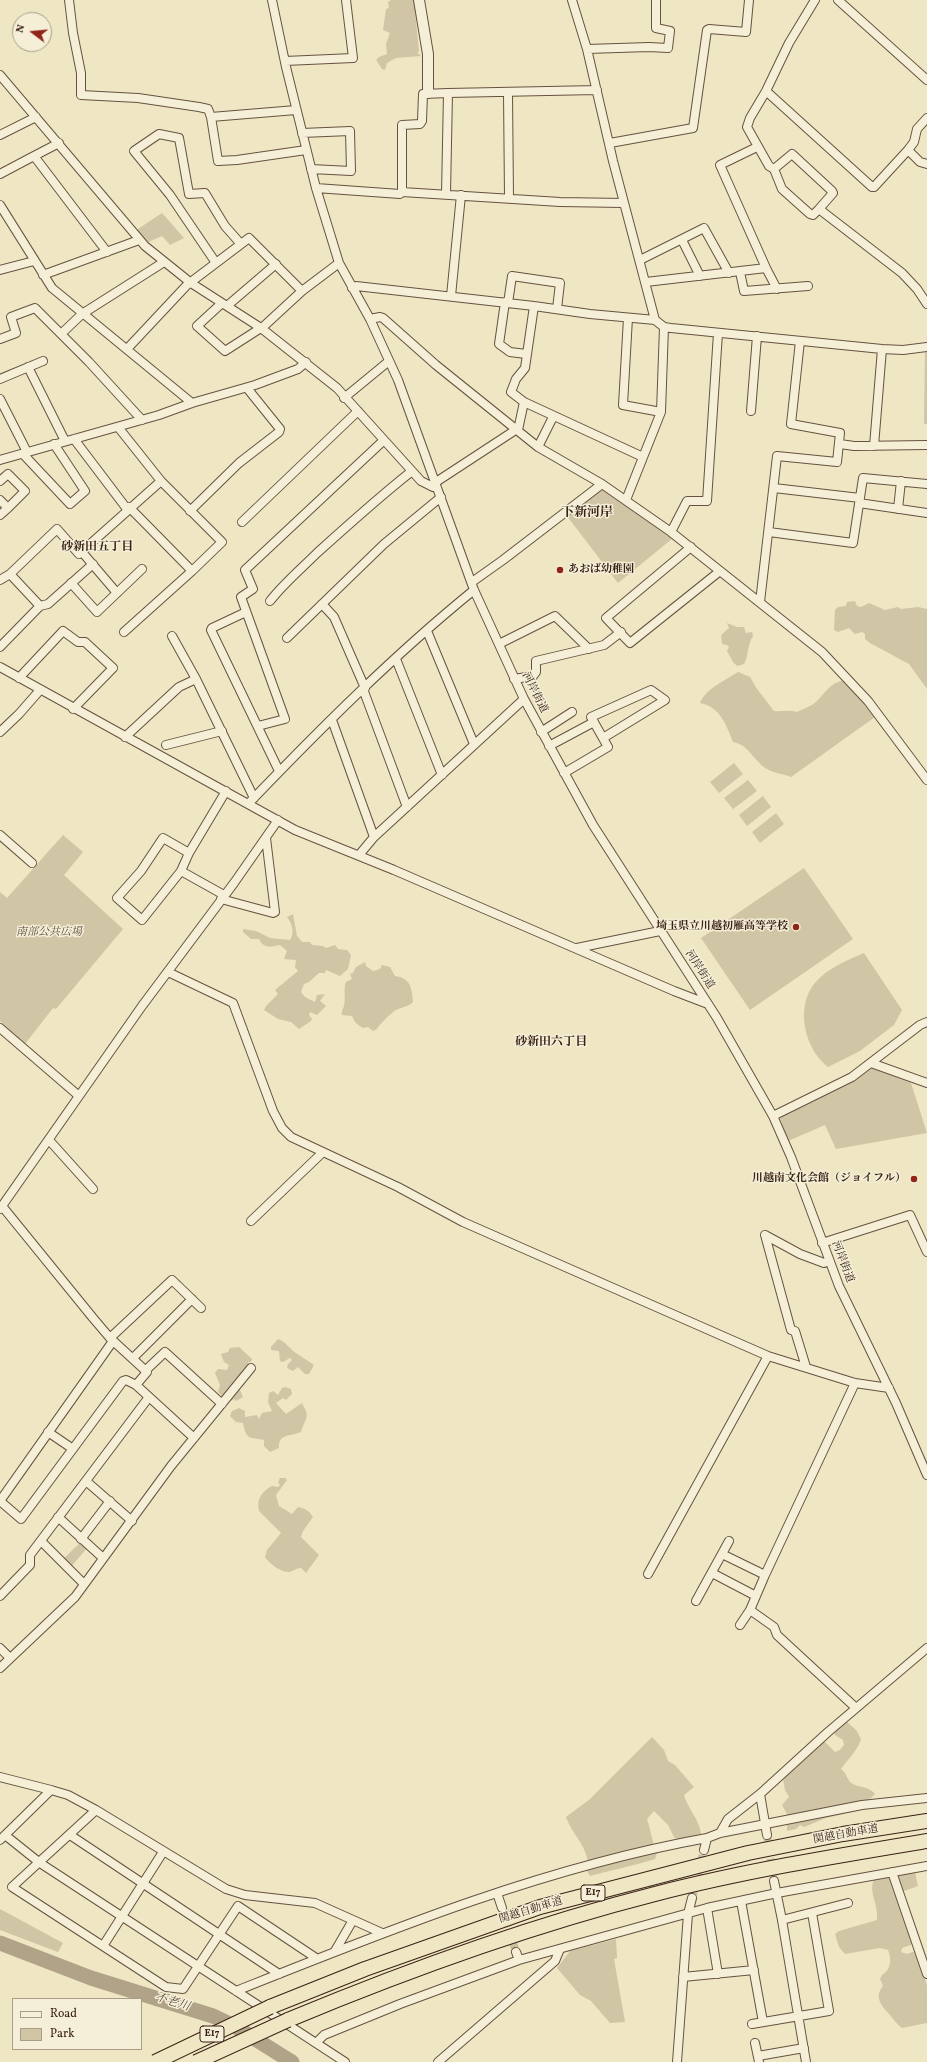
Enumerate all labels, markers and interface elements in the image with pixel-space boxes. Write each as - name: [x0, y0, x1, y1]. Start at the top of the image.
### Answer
- north arrow: [12, 12, 52, 52]
- text: N: [13, 23, 29, 35]
- district label: 下新河岸: [561, 506, 613, 522]
- district label: 砂新田五丁目: [61, 541, 133, 555]
- place label: あおば幼稚園: [568, 563, 634, 577]
- marker: あおば幼稚園: [555, 565, 565, 575]
- street label: 河岸街道: [518, 670, 550, 716]
- place label: 埼玉県立川越初雁高等学校: [656, 920, 788, 934]
- marker: 埼玉県立川越初雁高等学校: [791, 922, 801, 932]
- park label: 南部公共広場: [16, 926, 82, 940]
- street label: 河岸街道: [681, 948, 717, 992]
- district label: 砂新田六丁目: [515, 1036, 587, 1050]
- place label: 川越南文化会館（ジョイフル）: [752, 1172, 906, 1186]
- marker: 川越南文化会館（ジョイフル）: [909, 1174, 919, 1184]
- street label: 河岸街道: [828, 1239, 856, 1285]
- street label: 関越自動車道: [812, 1823, 880, 1847]
- road number: E17: [581, 1885, 605, 1901]
- street label: 関越自動車道: [498, 1895, 564, 1927]
- water label: 不老川: [153, 1991, 191, 2015]
- legend: [12, 1998, 142, 2050]
- text: Road: [50, 2006, 77, 2022]
- text: Park: [50, 2026, 75, 2042]
- road number: E17: [200, 2026, 224, 2042]

